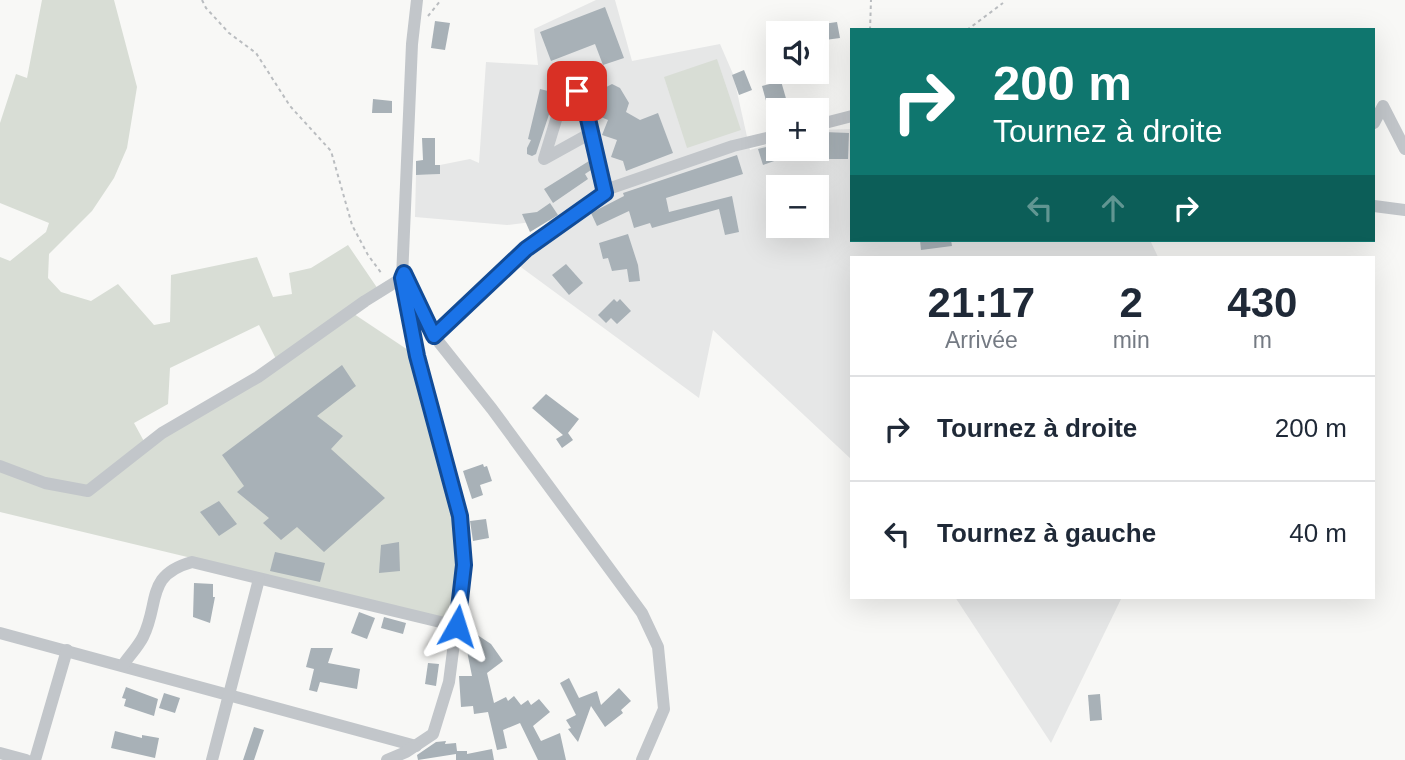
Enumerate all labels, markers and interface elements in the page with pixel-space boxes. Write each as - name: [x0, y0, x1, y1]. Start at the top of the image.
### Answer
- map controls: [766, 21, 829, 238]
- button: sound: [766, 21, 829, 84]
- icon: right: [878, 56, 969, 147]
- text: 200 m: [993, 56, 1132, 110]
- pin: [547, 61, 607, 121]
- icon: arrive: [558, 72, 596, 110]
- button: +: [766, 98, 829, 161]
- text: Tournez à droite: [993, 113, 1222, 149]
- button: −: [766, 175, 829, 238]
- icon: left: [1021, 189, 1059, 227]
- icon: ahead: [1094, 189, 1132, 227]
- icon: right: [1167, 189, 1205, 227]
- text: 21:17: [928, 279, 1035, 326]
- text: 2: [1119, 279, 1143, 326]
- text: 430: [1227, 279, 1297, 326]
- text: Arrivée: [945, 327, 1018, 353]
- text: min: [1113, 327, 1150, 353]
- text: m: [1253, 327, 1272, 353]
- icon: right: [878, 410, 916, 448]
- text: Tournez à droite: [937, 413, 1137, 443]
- text: 200 m: [1275, 413, 1347, 443]
- icon: left: [878, 515, 916, 553]
- text: Tournez à gauche: [937, 518, 1156, 548]
- text: 40 m: [1289, 518, 1347, 548]
- position arrow: [420, 589, 494, 663]

